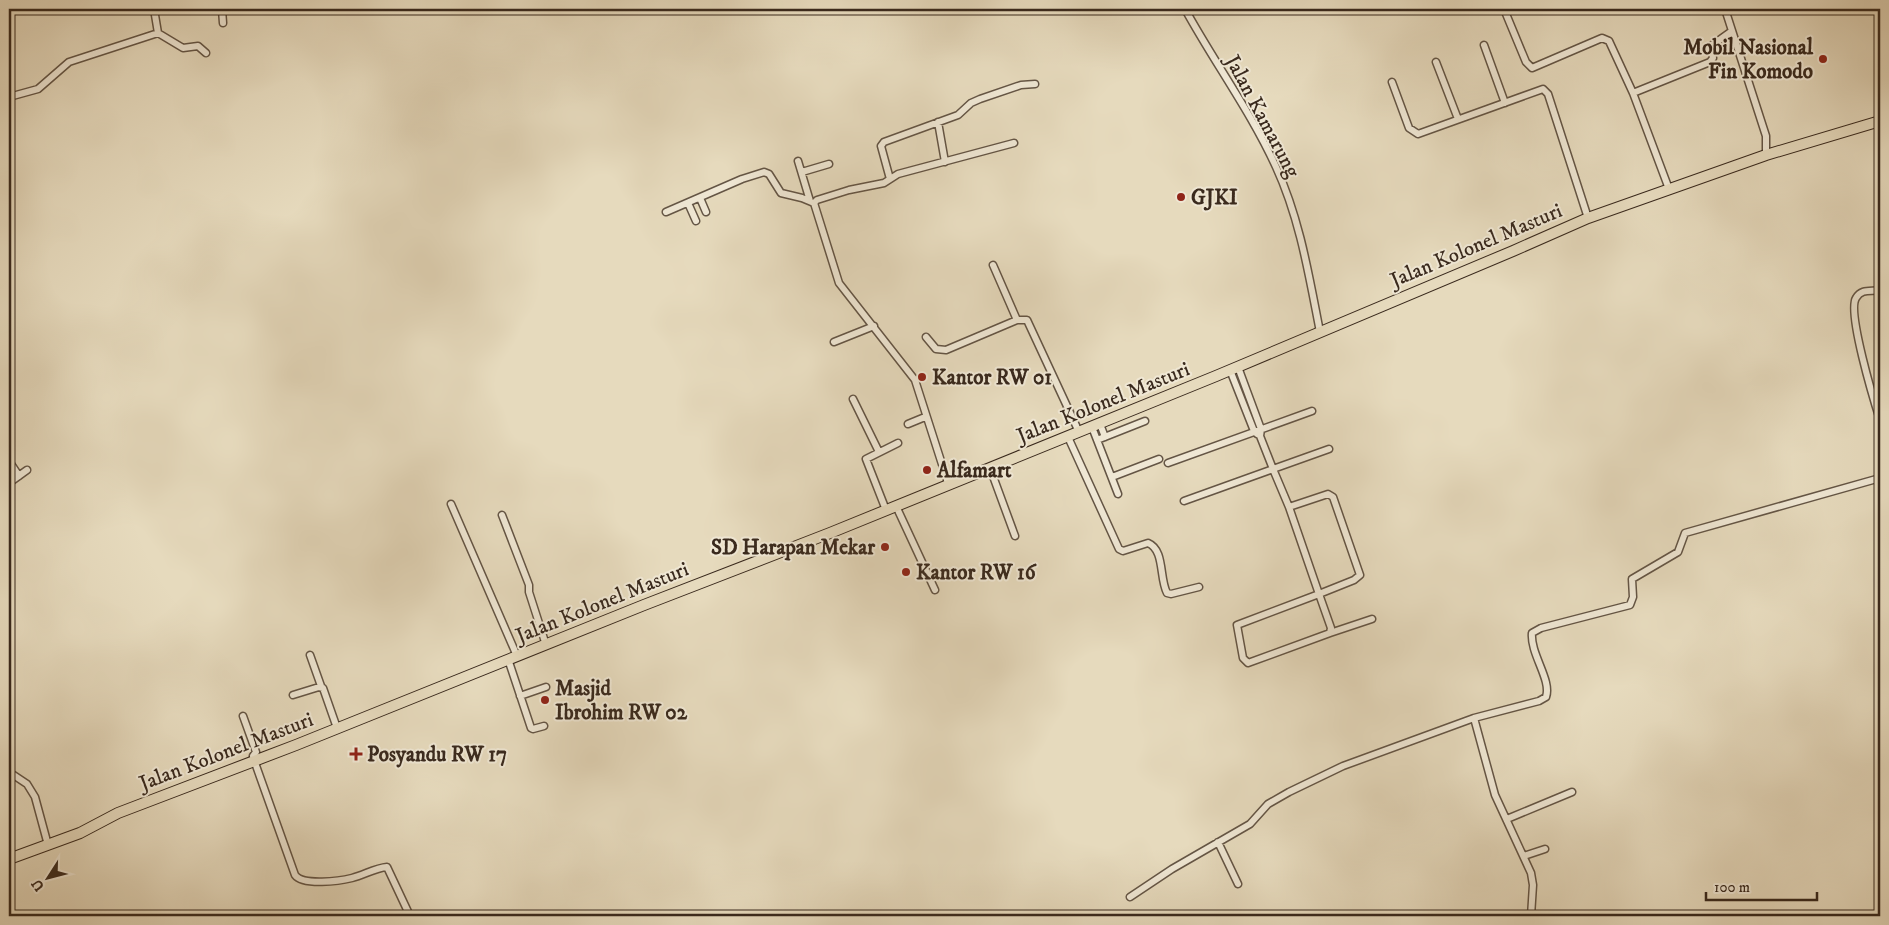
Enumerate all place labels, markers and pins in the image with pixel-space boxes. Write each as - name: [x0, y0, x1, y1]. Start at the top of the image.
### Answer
- place label: Mobil Nasional Fin Komodo: [1683, 35, 1814, 85]
- marker: Mobil Nasional Fin Komodo: [1817, 53, 1829, 65]
- place label: GJKI: [1191, 185, 1238, 211]
- marker: GJKI: [1175, 191, 1187, 203]
- place label: Kantor RW 01: [932, 365, 1052, 391]
- marker: Kantor RW 01: [916, 371, 928, 383]
- place label: Alfamart: [936, 458, 1012, 484]
- marker: Alfamart: [921, 464, 933, 476]
- place label: SD Harapan Mekar: [711, 535, 876, 561]
- marker: SD Harapan Mekar: [879, 541, 891, 553]
- place label: Kantor RW 16: [916, 560, 1037, 586]
- marker: Kantor RW 16: [900, 566, 912, 578]
- place label: Masjid Ibrohim RW 02: [555, 676, 688, 726]
- marker: Masjid Ibrohim RW 02: [539, 694, 551, 706]
- place label: Posyandu RW 17: [367, 742, 507, 768]
- marker: Posyandu RW 17: [349, 747, 363, 761]

